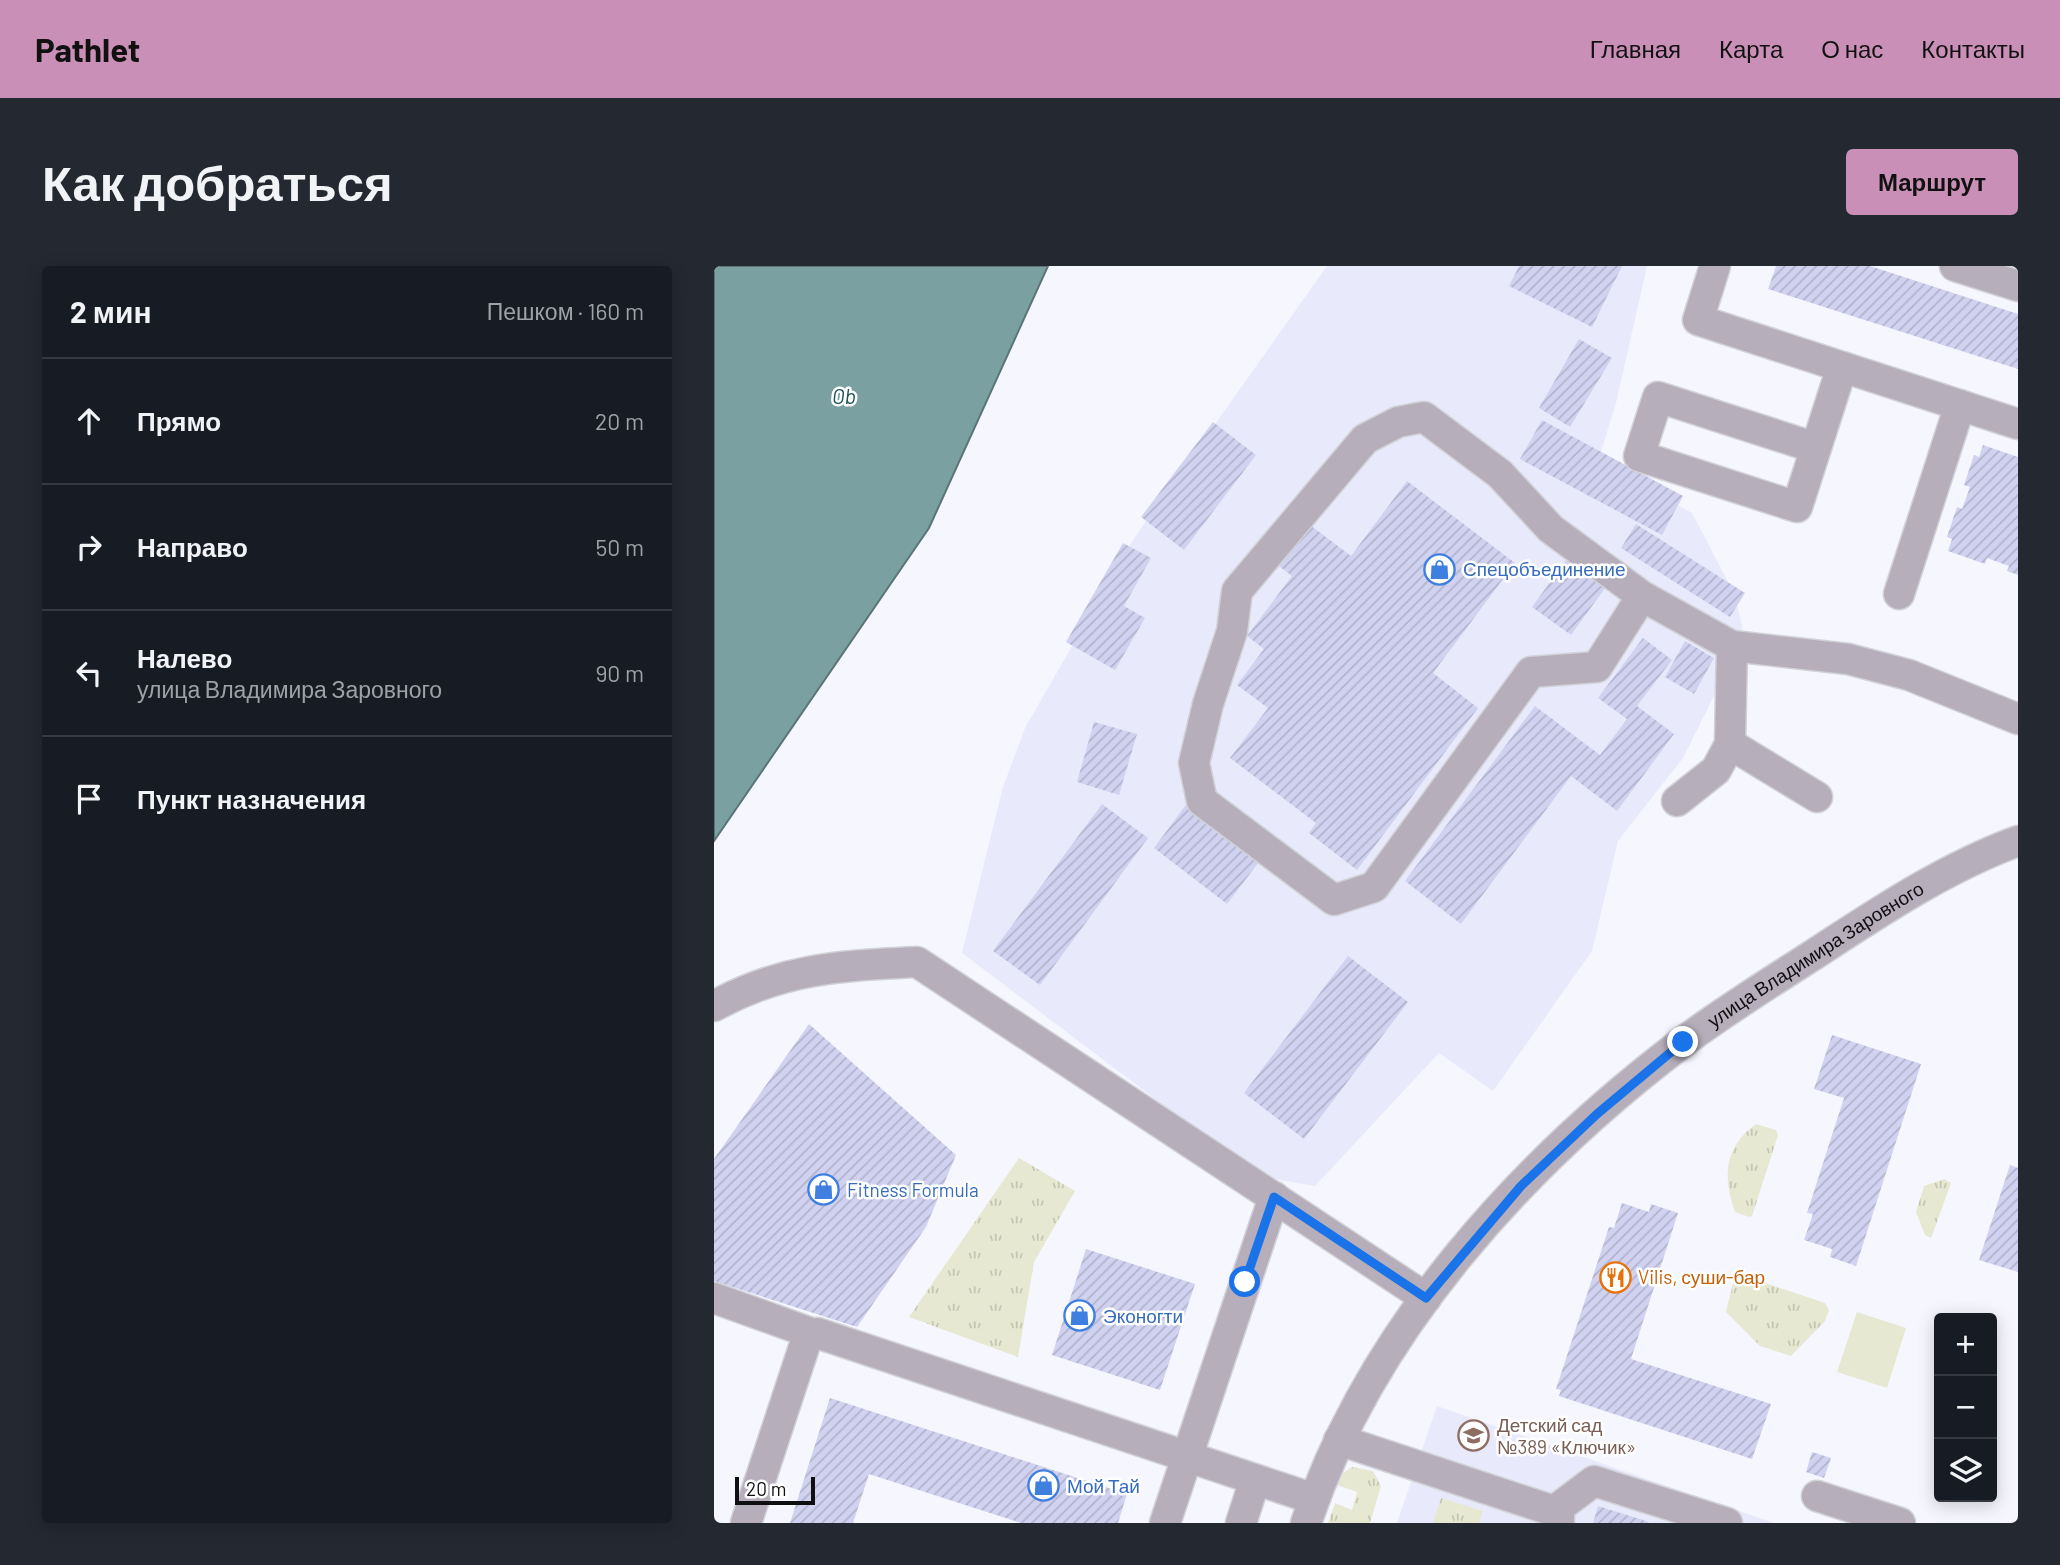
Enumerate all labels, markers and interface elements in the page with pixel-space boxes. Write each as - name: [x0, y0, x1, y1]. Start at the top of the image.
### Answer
- text: Pathlet: [35, 29, 140, 69]
- text: Главная: [1590, 34, 1681, 63]
- text: Карта: [1719, 34, 1783, 63]
- text: О нас: [1821, 34, 1883, 63]
- text: Контакты: [1921, 34, 2025, 63]
- button: Маршрут: [1846, 149, 2018, 215]
- text: Как добраться: [42, 152, 393, 211]
- text: 2 мин: [70, 293, 152, 329]
- text: Пешком · 160 m: [487, 297, 644, 325]
- water label: Ob: [832, 383, 856, 408]
- icon: ahead: [70, 402, 108, 440]
- text: Прямо: [137, 405, 221, 436]
- text: 20 m: [595, 407, 644, 435]
- icon: right: [70, 528, 108, 566]
- text: Направо: [137, 531, 248, 562]
- text: 50 m: [596, 533, 644, 561]
- shop icon: Спецобъединение: [1423, 552, 1457, 586]
- place label: Спецобъединение: [1463, 557, 1626, 580]
- text: Налево: [137, 642, 232, 673]
- icon: left: [70, 654, 108, 692]
- text: 90 m: [595, 659, 644, 687]
- text: улица Владимира Заровного: [137, 675, 442, 703]
- icon: arrive: [70, 780, 108, 818]
- text: Пункт назначения: [137, 783, 366, 814]
- street label: улица Владимира Заровного: [1703, 876, 1927, 1032]
- route end: [1667, 1026, 1698, 1057]
- shop icon: Fitness Formula: [807, 1173, 841, 1207]
- place label: Fitness Formula: [847, 1178, 979, 1201]
- restaurant icon: Vilis, суши-бар: [1598, 1260, 1632, 1294]
- place label: Vilis, суши-бар: [1638, 1265, 1765, 1288]
- route start: [1229, 1266, 1260, 1297]
- shop icon: Эконогти: [1063, 1299, 1097, 1333]
- place label: Эконогти: [1103, 1304, 1183, 1327]
- map controls: [1934, 1313, 1997, 1502]
- button: +: [1934, 1313, 1997, 1376]
- button: −: [1934, 1376, 1997, 1439]
- place label: Детский сад №389 «Ключик»: [1497, 1413, 1636, 1458]
- school or university icon: Детский сад №389 «Ключик»: [1457, 1419, 1491, 1453]
- button: layers: [1934, 1439, 1997, 1502]
- shop icon: Мой Тай: [1027, 1469, 1061, 1503]
- scale bar: [735, 1474, 816, 1506]
- place label: Мой Тай: [1067, 1474, 1140, 1497]
- text: 20 m: [746, 1477, 786, 1500]

